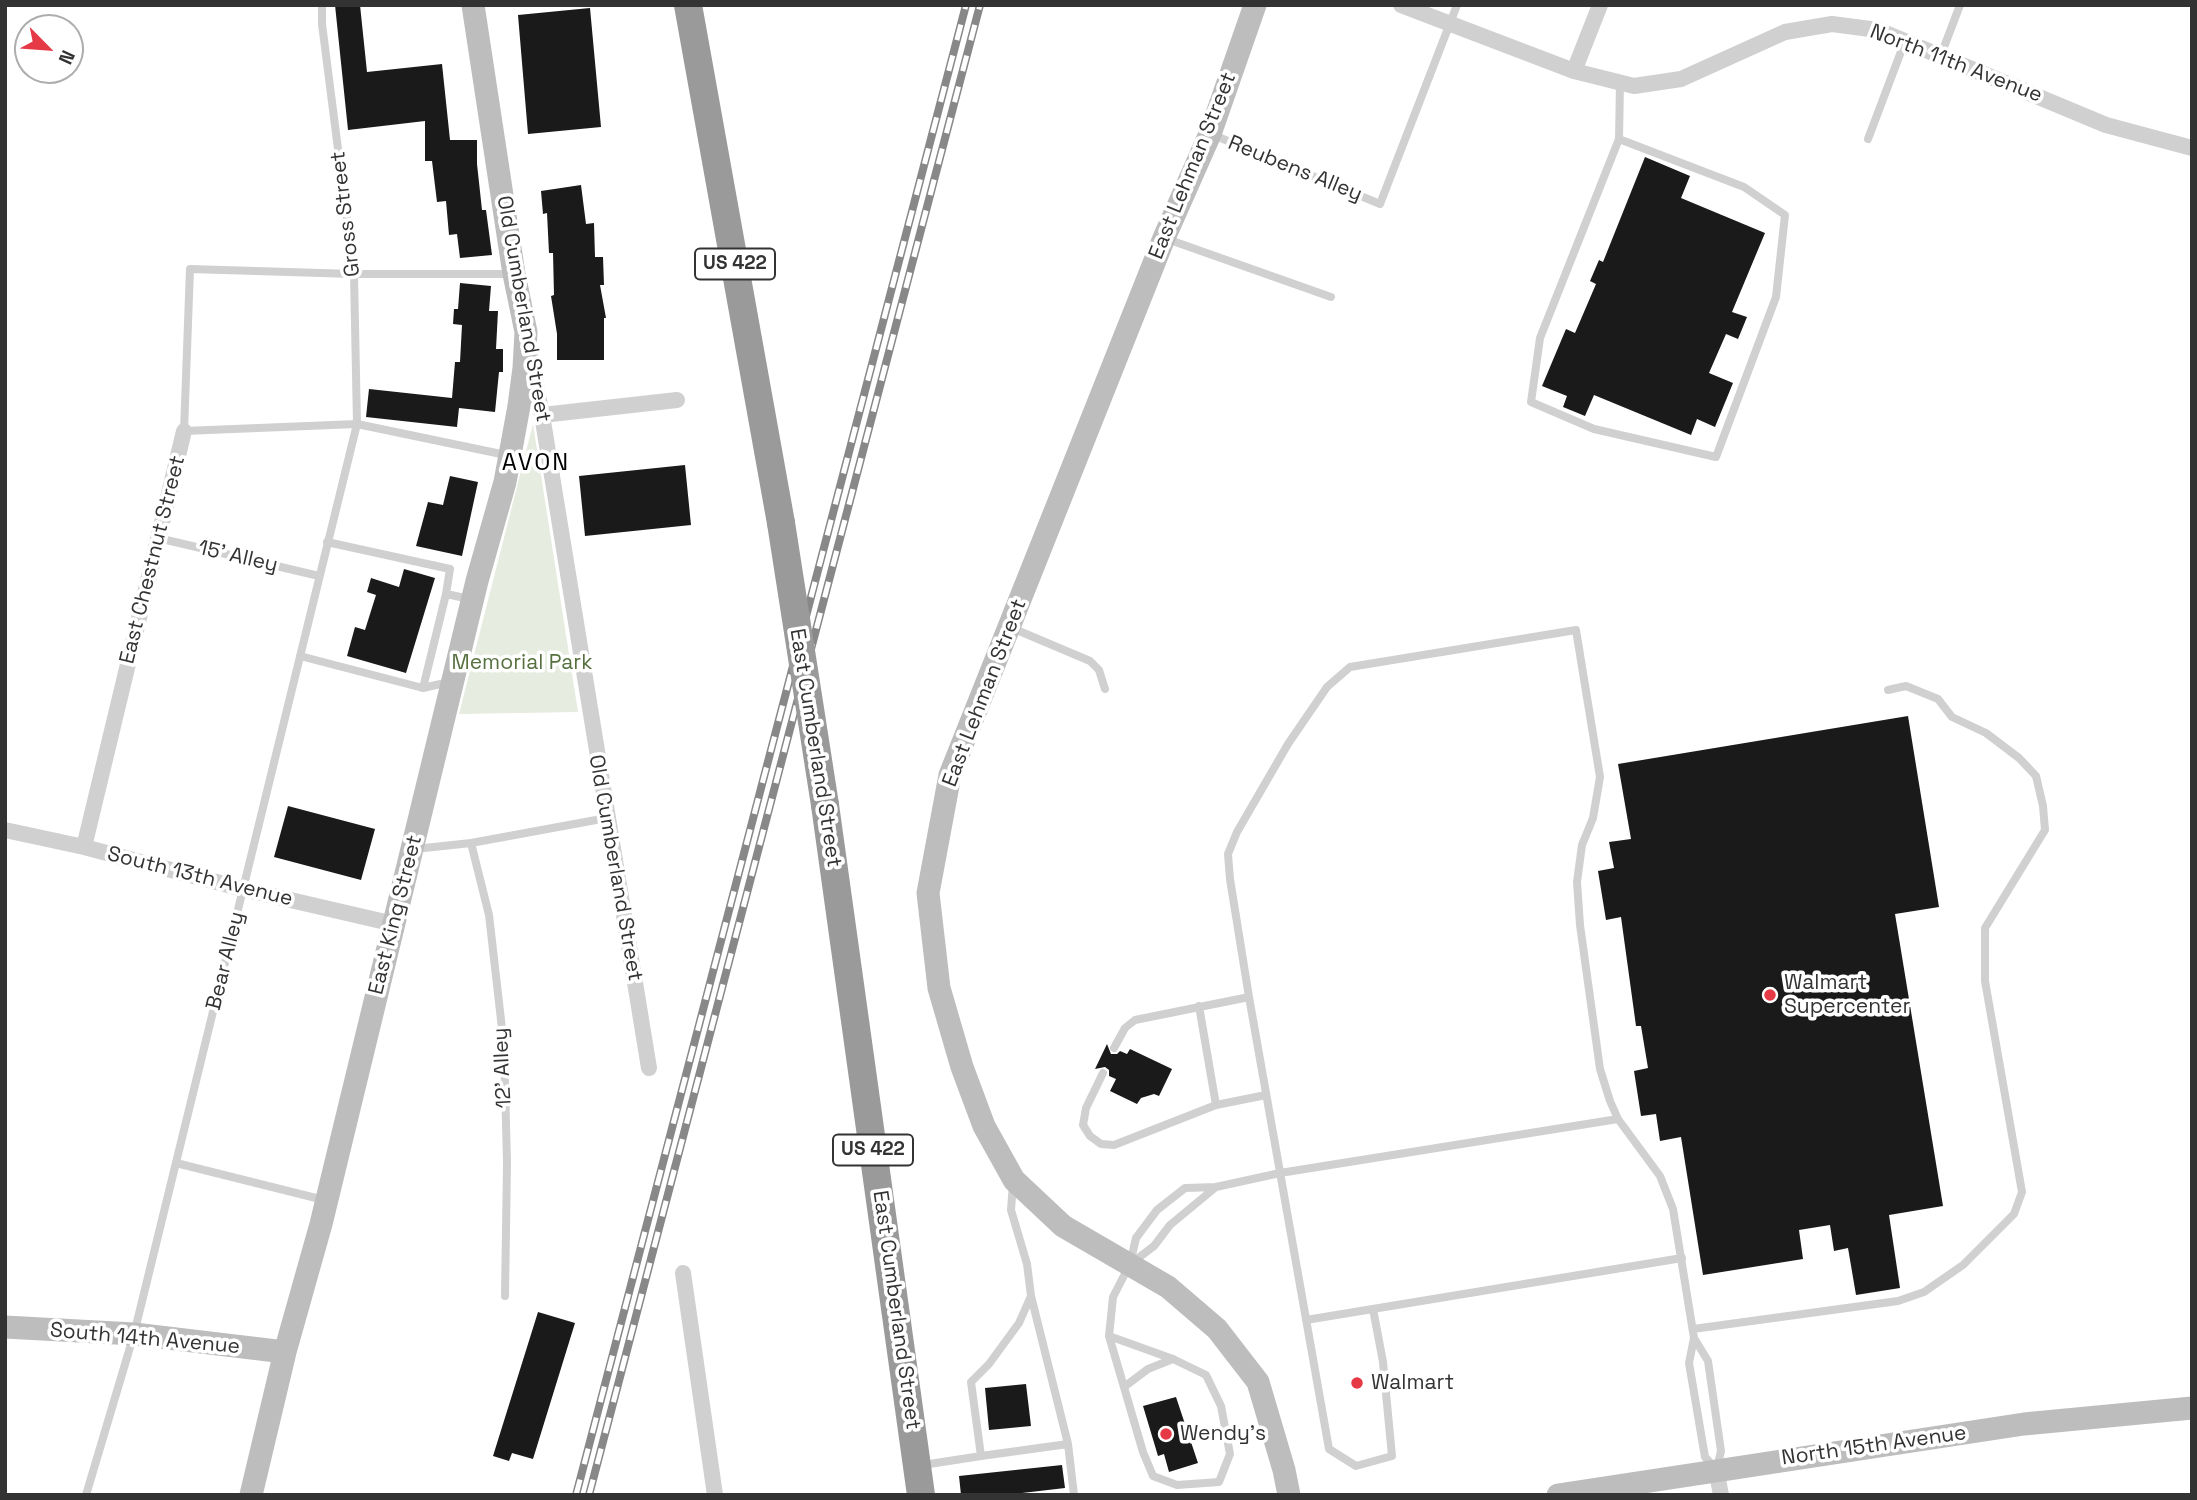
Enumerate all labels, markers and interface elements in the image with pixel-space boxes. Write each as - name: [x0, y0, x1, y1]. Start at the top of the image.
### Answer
- north arrow: [14, 14, 84, 84]
- street label: North 11th Avenue: [1866, 20, 2046, 108]
- text: N: [53, 46, 81, 68]
- street label: East Lehman Street: [1144, 69, 1242, 263]
- street label: Reubens Alley: [1224, 131, 1366, 207]
- street label: Gross Street: [326, 150, 366, 278]
- street label: Old Cumberland Street: [491, 194, 555, 424]
- road number: US 422: [695, 248, 775, 280]
- district label: AVON: [502, 449, 570, 477]
- street label: East Chestnut Street: [115, 453, 191, 667]
- street label: 15' Alley: [196, 536, 280, 578]
- street label: East Lehman Street: [938, 596, 1032, 790]
- street label: East Cumberland Street: [784, 627, 846, 869]
- park label: Memorial Park: [452, 650, 592, 676]
- street label: Old Cumberland Street: [583, 753, 647, 983]
- street label: East King Street: [364, 833, 428, 997]
- street label: South 13th Avenue: [105, 842, 295, 912]
- street label: Bear Alley: [202, 909, 250, 1013]
- place label: Walmart Supercenter: [1784, 970, 1910, 1020]
- marker: Walmart Supercenter: [1762, 987, 1778, 1003]
- street label: 12' Alley: [488, 1027, 518, 1109]
- road number: US 422: [833, 1134, 913, 1166]
- street label: East Cumberland Street: [867, 1189, 925, 1431]
- street label: South 14th Avenue: [49, 1318, 241, 1360]
- place label: Walmart: [1371, 1370, 1454, 1396]
- marker: Walmart: [1349, 1375, 1365, 1391]
- place label: Wendy's: [1180, 1421, 1266, 1447]
- street label: North 15th Avenue: [1780, 1421, 1968, 1471]
- marker: Wendy's: [1158, 1426, 1174, 1442]

